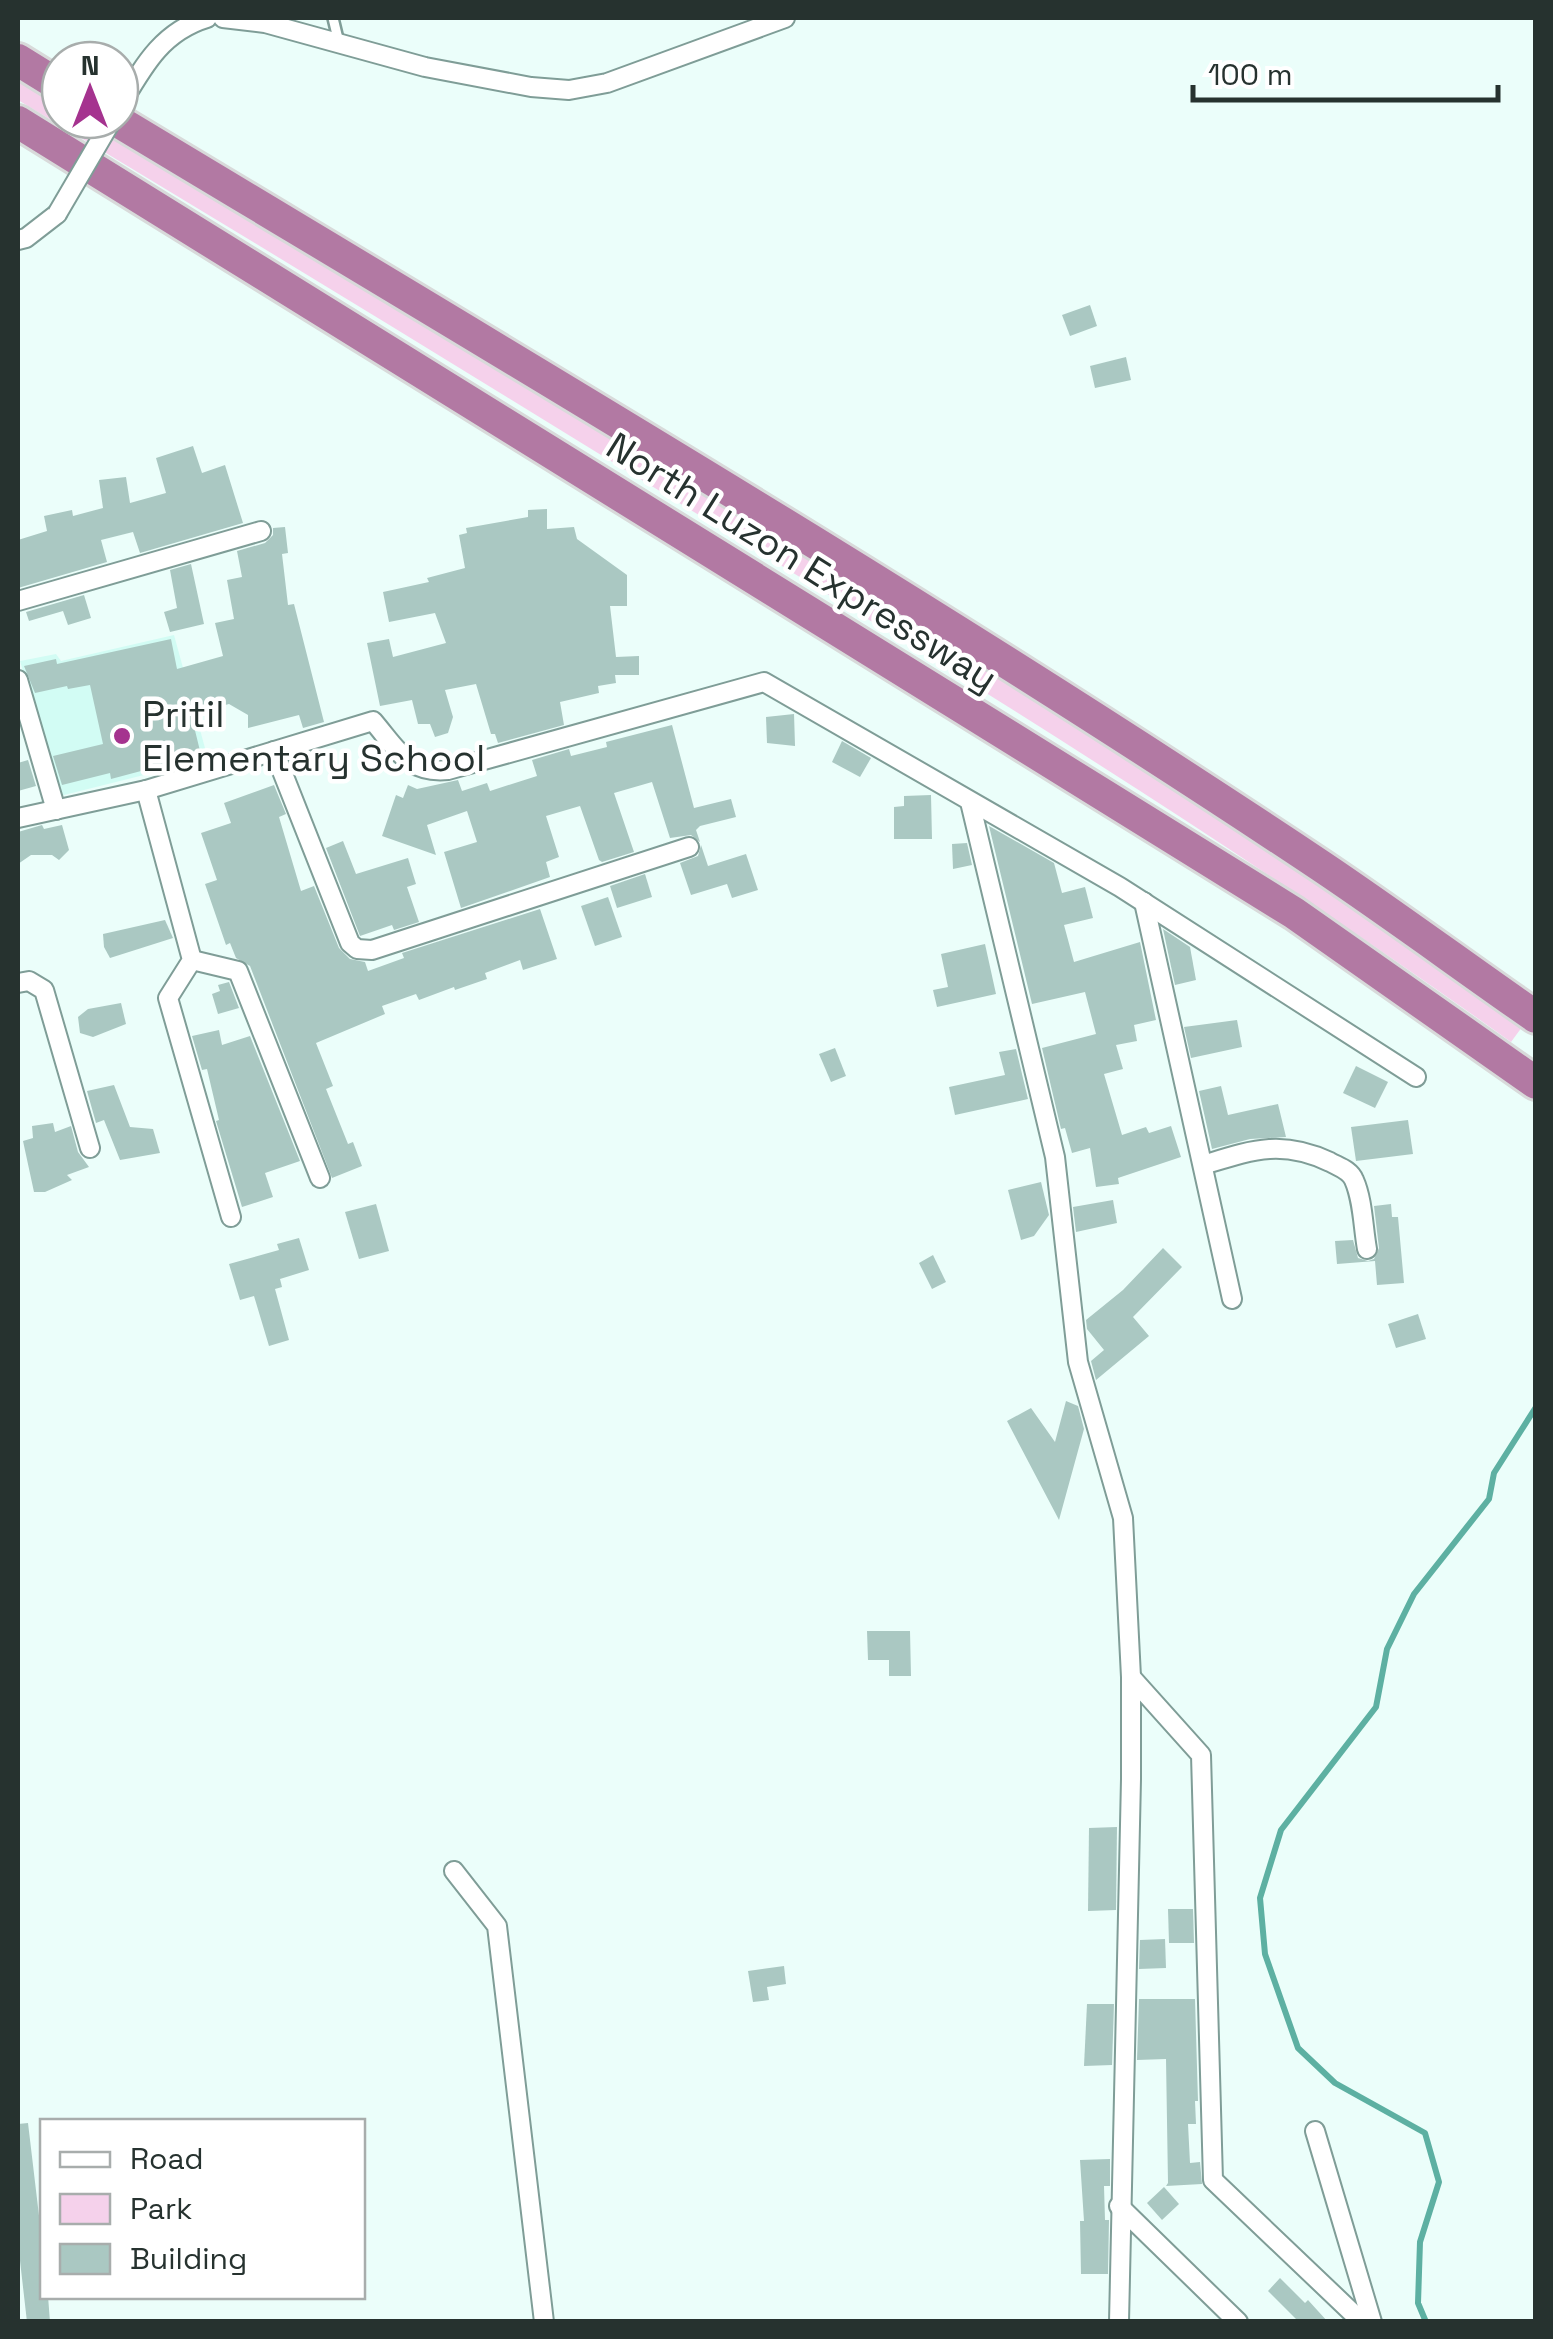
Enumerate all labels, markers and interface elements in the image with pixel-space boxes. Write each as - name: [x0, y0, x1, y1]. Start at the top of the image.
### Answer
- north arrow: [40, 40, 140, 140]
- scale bar: [1193, 40, 1498, 102]
- text: N: [81, 47, 99, 83]
- text: 100 m: [1208, 55, 1293, 94]
- street label: North Luzon Expressway: [598, 422, 1006, 702]
- place label: Pritil Elementary School: [142, 690, 485, 782]
- marker: Pritil Elementary School: [111, 725, 133, 747]
- legend: [40, 2119, 365, 2299]
- text: Road: [130, 2139, 204, 2178]
- text: Park: [130, 2189, 192, 2228]
- text: Building: [130, 2239, 247, 2278]

